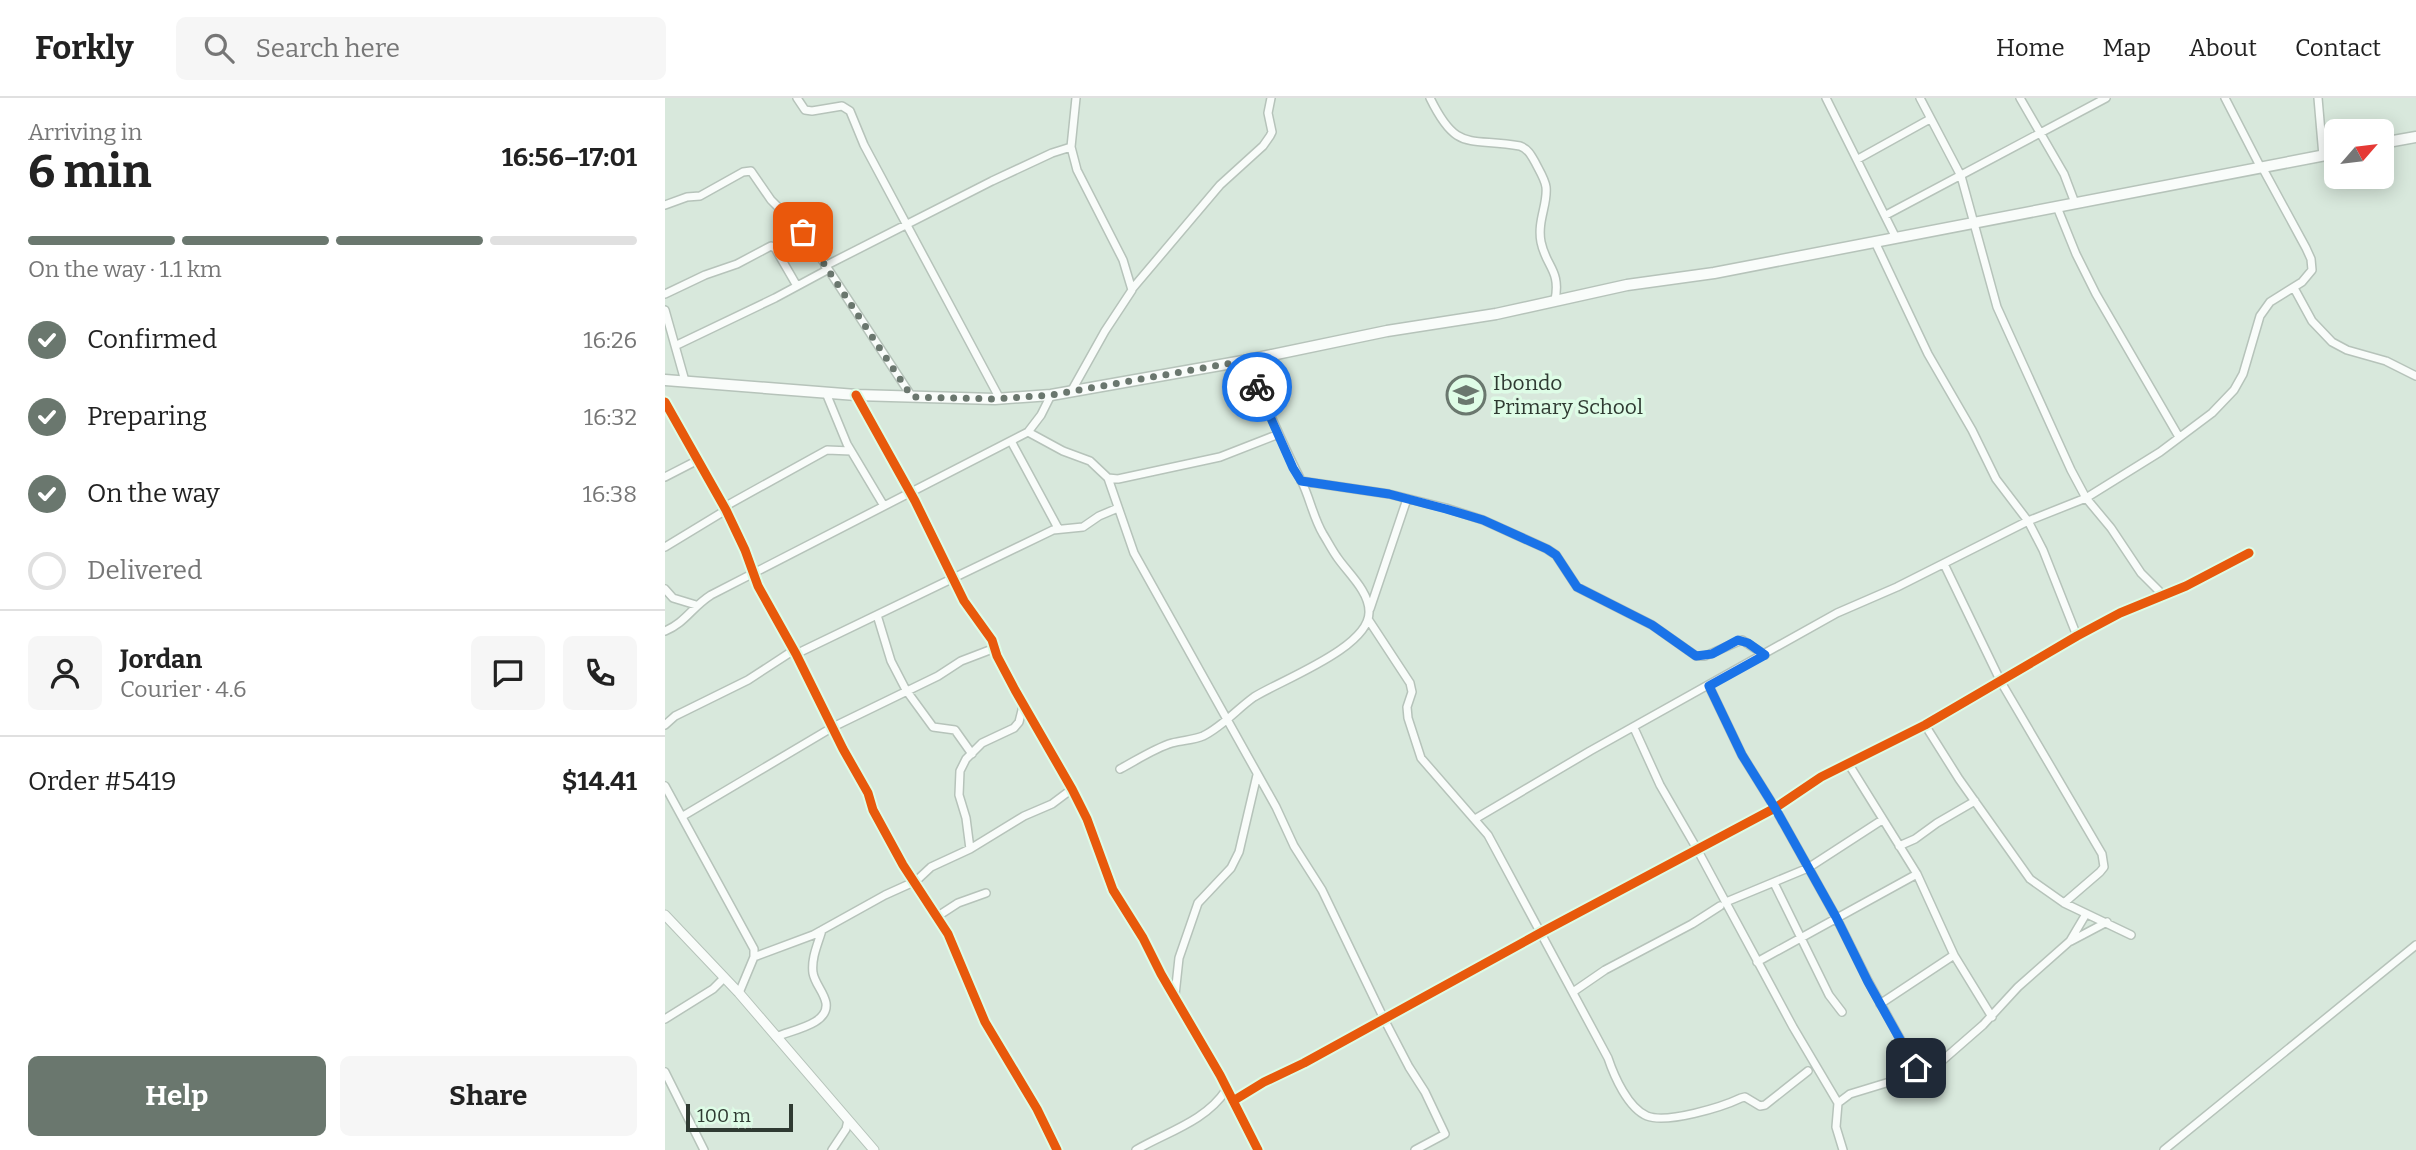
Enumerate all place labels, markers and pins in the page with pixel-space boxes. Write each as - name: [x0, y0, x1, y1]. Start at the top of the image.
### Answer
- pin: [773, 202, 833, 262]
- place label: Ibondo Primary School: [1493, 370, 1643, 420]
- school or university icon: Ibondo Primary School: [1445, 374, 1487, 416]
- pin: [1886, 1038, 1946, 1098]

